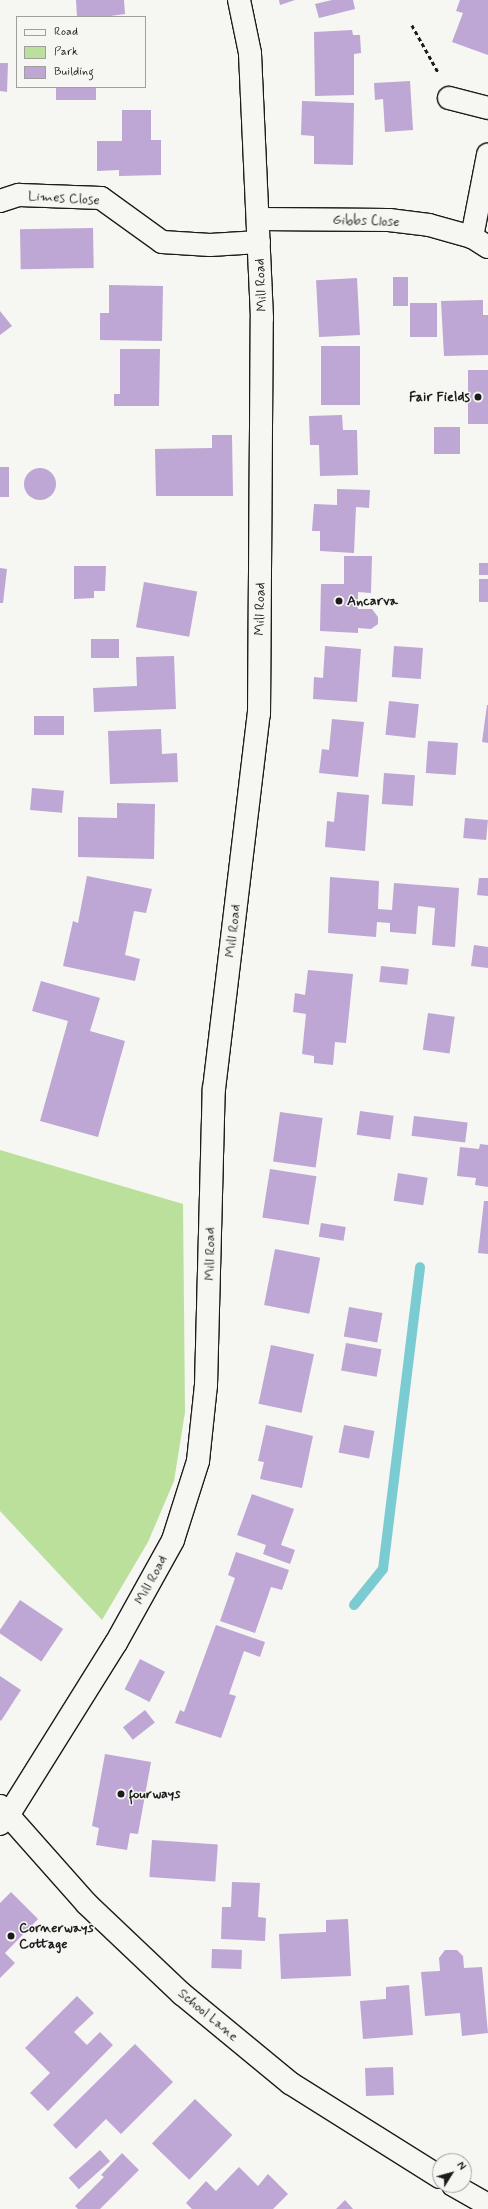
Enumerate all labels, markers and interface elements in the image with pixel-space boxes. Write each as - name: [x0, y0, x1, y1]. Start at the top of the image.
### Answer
- legend: [16, 16, 146, 88]
- text: Road: [54, 24, 78, 40]
- text: Park: [54, 44, 78, 60]
- text: Building: [54, 64, 94, 80]
- street label: Limes Close: [28, 187, 100, 209]
- street label: Gibbs Close: [331, 211, 401, 231]
- street label: Mill Road: [251, 258, 271, 312]
- place label: Fair Fields: [409, 389, 470, 405]
- marker: Fair Fields: [473, 392, 483, 402]
- street label: Mill Road: [251, 582, 269, 636]
- place label: Ancarva: [347, 593, 398, 609]
- marker: Ancarva: [334, 596, 344, 606]
- street label: Mill Road: [221, 903, 245, 959]
- street label: Mill Road: [201, 1227, 219, 1281]
- street label: Mill Road: [131, 1553, 171, 1607]
- place label: fourways: [129, 1786, 180, 1802]
- marker: fourways: [116, 1789, 126, 1799]
- place label: Cornerways Cottage: [19, 1920, 94, 1952]
- marker: Cornerways Cottage: [6, 1931, 16, 1941]
- street label: School Lane: [176, 1986, 240, 2044]
- north arrow: [432, 2153, 472, 2193]
- text: N: [453, 2159, 469, 2174]

